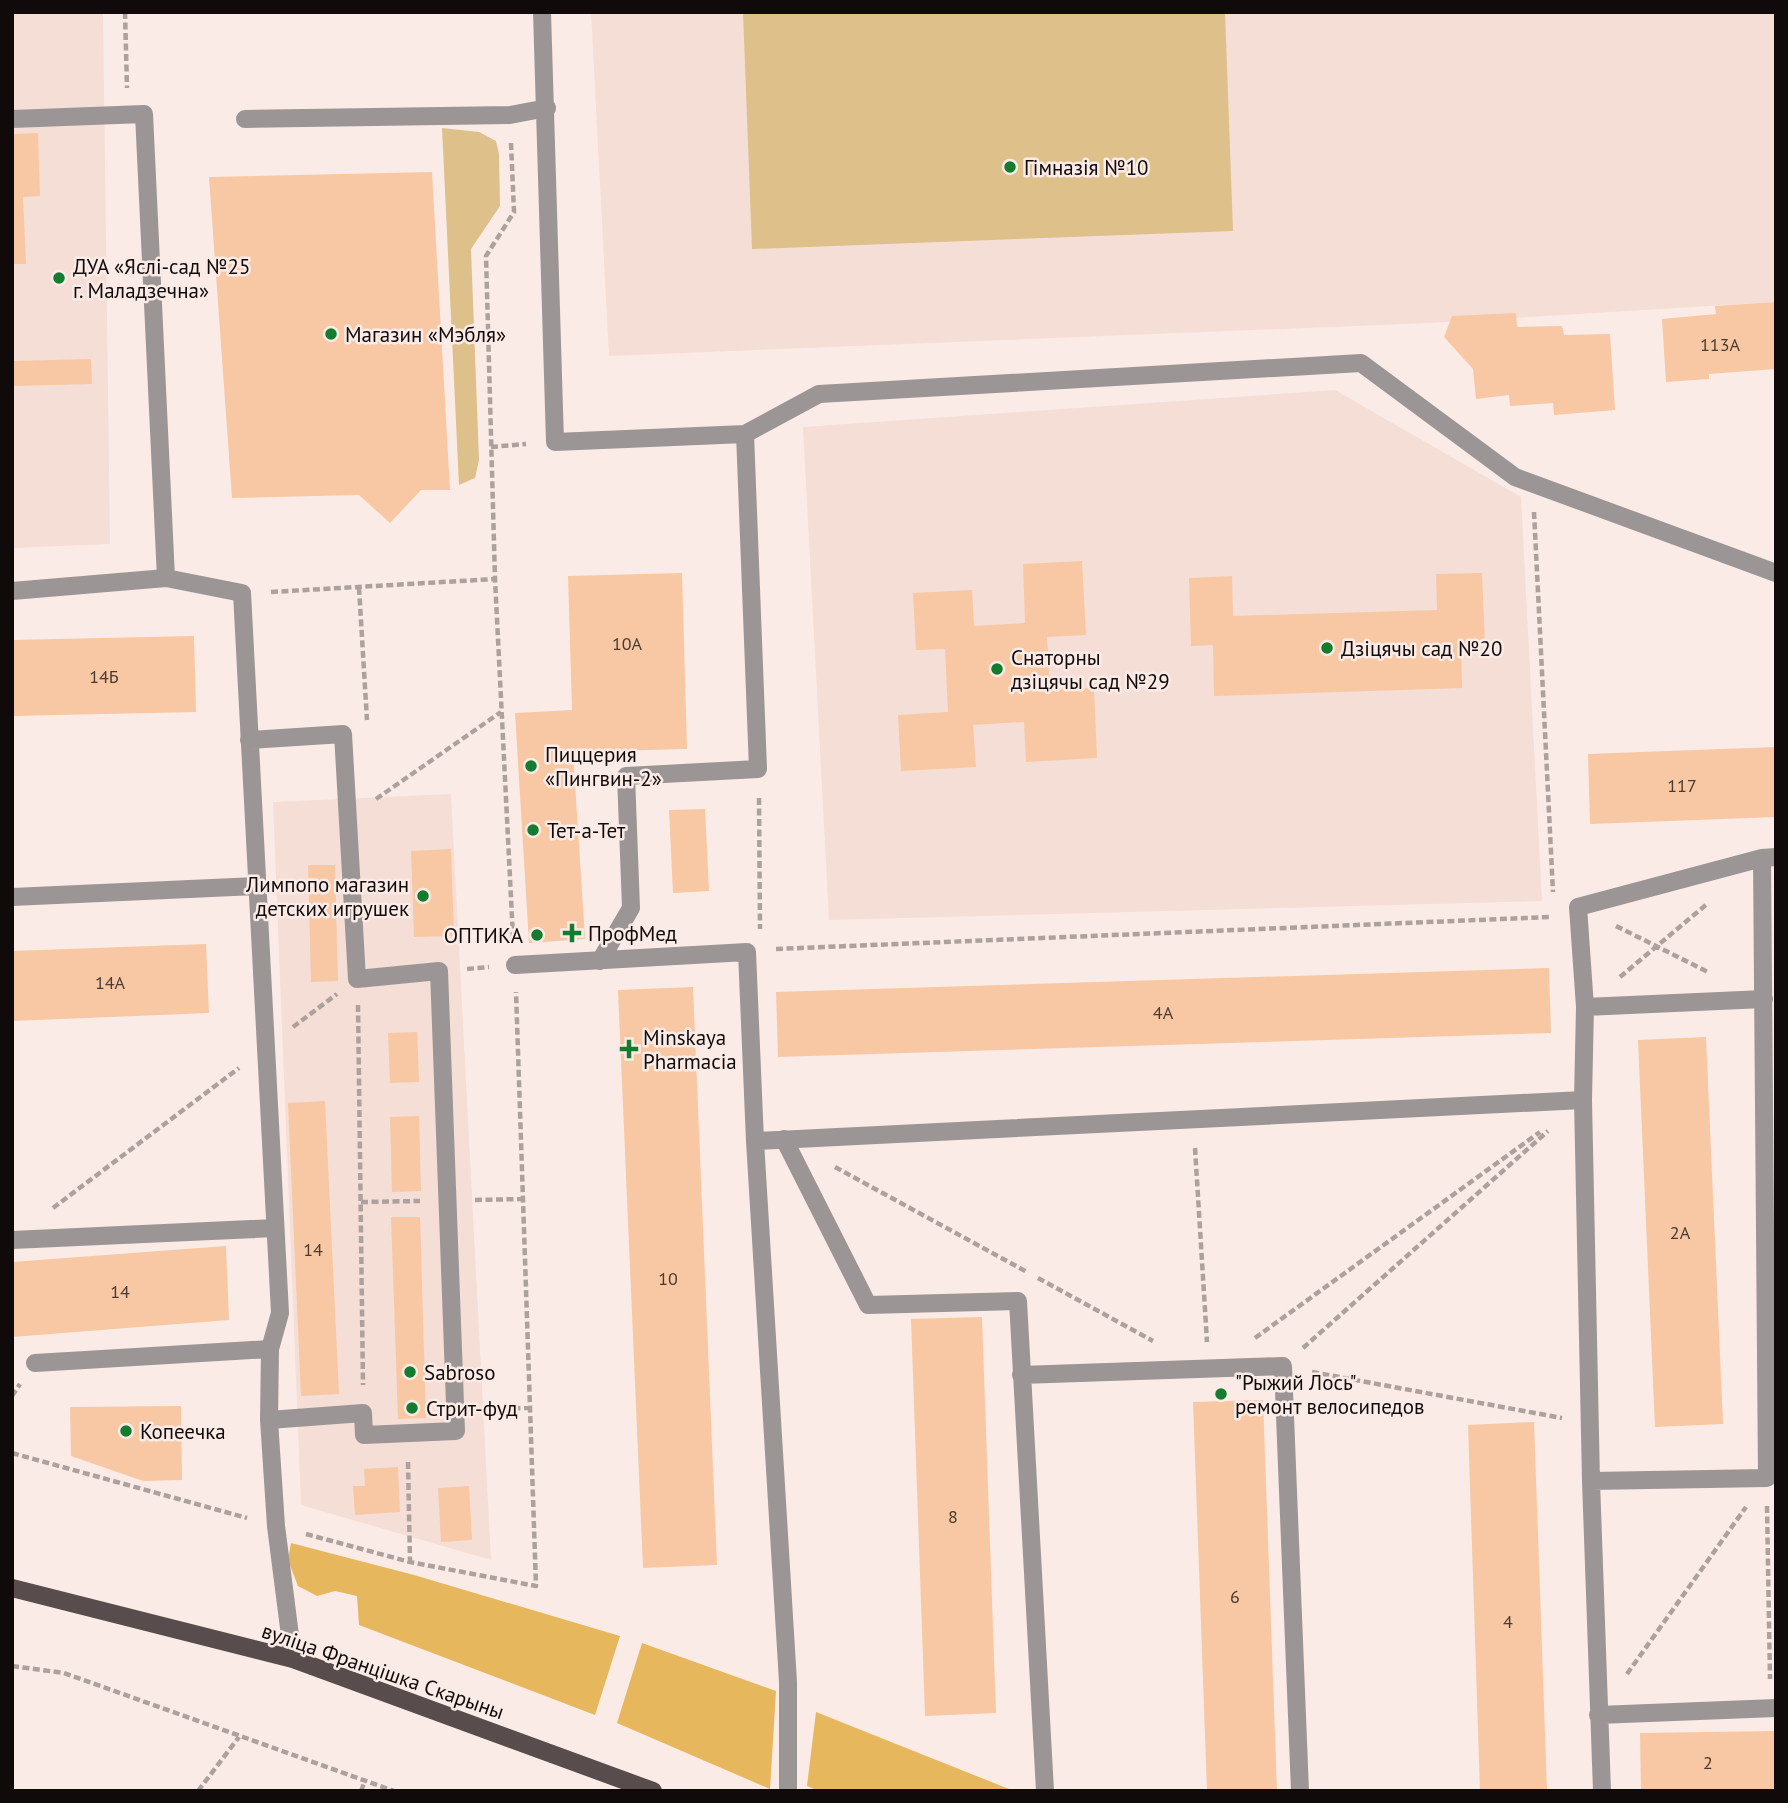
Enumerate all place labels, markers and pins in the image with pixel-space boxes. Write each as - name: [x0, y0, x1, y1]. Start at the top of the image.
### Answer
- place label: Гімназія №10: [1024, 154, 1149, 181]
- marker: Гімназія №10: [1002, 159, 1018, 175]
- place label: ДУА «Яслі-сад №25 г. Маладзечна»: [73, 253, 250, 304]
- marker: ДУА «Яслі-сад №25 г. Маладзечна»: [51, 270, 67, 286]
- place label: Магазин «Мэбля»: [345, 321, 506, 348]
- marker: Магазин «Мэбля»: [323, 326, 339, 342]
- place label: Дзіцячы сад №20: [1341, 635, 1502, 662]
- marker: Дзіцячы сад №20: [1319, 640, 1335, 656]
- place label: Снаторны дзіцячы сад №29: [1011, 644, 1170, 695]
- marker: Снаторны дзіцячы сад №29: [989, 661, 1005, 677]
- place label: Пиццерия «Пингвин-2»: [545, 741, 662, 792]
- marker: Пиццерия «Пингвин-2»: [523, 758, 539, 774]
- place label: Тет-а-Тет: [547, 817, 626, 844]
- marker: Тет-а-Тет: [525, 822, 541, 838]
- place label: Лимпопо магазин детских игрушек: [245, 871, 409, 922]
- marker: Лимпопо магазин детских игрушек: [415, 888, 431, 904]
- place label: ПрофМед: [588, 920, 677, 947]
- place label: ОПТИКА: [444, 922, 524, 949]
- marker: ПрофМед: [562, 923, 582, 943]
- marker: ОПТИКА: [529, 927, 545, 943]
- place label: Minskaya Pharmacia: [643, 1024, 737, 1075]
- marker: Minskaya Pharmacia: [621, 1041, 637, 1057]
- place label: Sabroso: [424, 1359, 495, 1386]
- marker: Sabroso: [402, 1364, 418, 1380]
- place label: "Рыжий Лось" ремонт велосипедов: [1235, 1369, 1424, 1420]
- marker: "Рыжий Лось" ремонт велосипедов: [1213, 1386, 1229, 1402]
- place label: Стрит-фуд: [426, 1395, 518, 1422]
- marker: Стрит-фуд: [404, 1400, 420, 1416]
- place label: Копеечка: [140, 1418, 226, 1445]
- marker: Копеечка: [118, 1423, 134, 1439]

